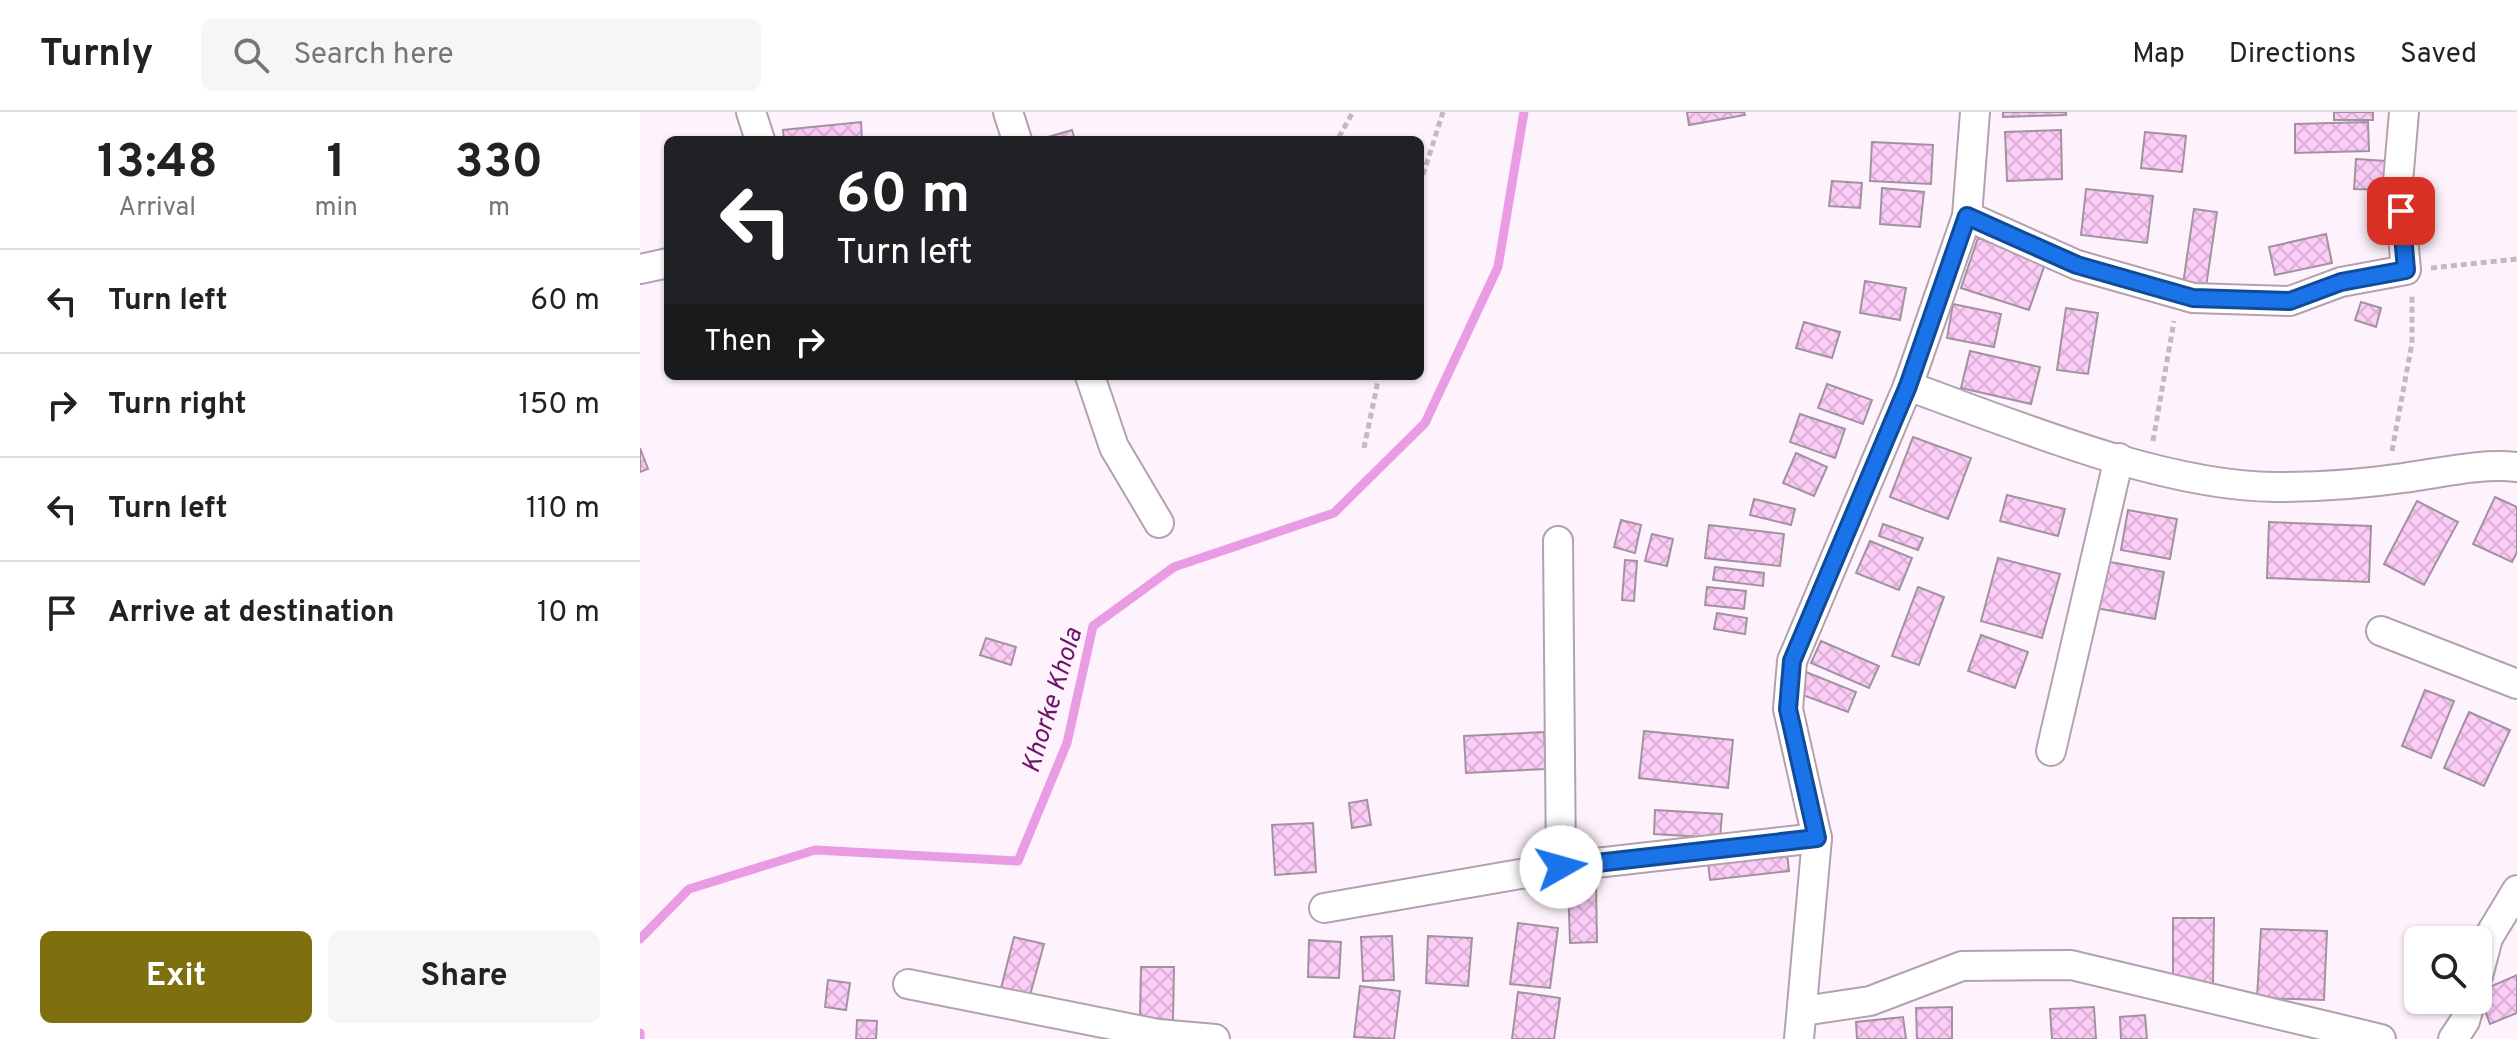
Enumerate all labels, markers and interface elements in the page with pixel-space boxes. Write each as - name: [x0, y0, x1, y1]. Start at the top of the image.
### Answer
- search box: [201, 19, 761, 91]
- text: Turnly: [40, 31, 153, 80]
- icon: search: [229, 33, 273, 77]
- text: Search here: [293, 37, 454, 74]
- text: Map: [2132, 37, 2185, 73]
- text: Directions: [2229, 37, 2356, 73]
- text: Saved: [2400, 37, 2477, 73]
- text: 13:48: [97, 134, 218, 194]
- text: 1: [327, 134, 346, 194]
- text: 330: [455, 134, 543, 194]
- text: 60 m: [836, 162, 970, 232]
- icon: left: [704, 168, 808, 272]
- pin: [2367, 177, 2435, 245]
- icon: arrive: [2379, 189, 2423, 233]
- text: Arrival: [119, 192, 196, 225]
- text: min: [315, 192, 358, 225]
- text: m: [488, 192, 510, 225]
- text: Turn left: [836, 231, 973, 277]
- icon: left: [40, 279, 84, 323]
- text: Turn left: [108, 283, 228, 320]
- text: 60 m: [530, 283, 600, 320]
- icon: right: [788, 320, 832, 364]
- text: Then: [704, 324, 772, 361]
- icon: right: [40, 383, 84, 427]
- text: Turn right: [108, 387, 246, 424]
- text: 150 m: [519, 387, 600, 424]
- icon: left: [40, 487, 84, 531]
- text: Turn left: [108, 491, 228, 528]
- text: 110 m: [526, 491, 600, 528]
- icon: arrive: [40, 591, 84, 635]
- text: Arrive at destination: [108, 595, 394, 632]
- text: 10 m: [537, 595, 600, 632]
- water label: Khorke Khola: [1016, 624, 1091, 777]
- position arrow: [1519, 825, 1603, 909]
- map controls: [2404, 926, 2492, 1014]
- button: search: [2404, 926, 2492, 1014]
- button: Exit: [40, 931, 312, 1023]
- button: Share: [328, 931, 600, 1023]

